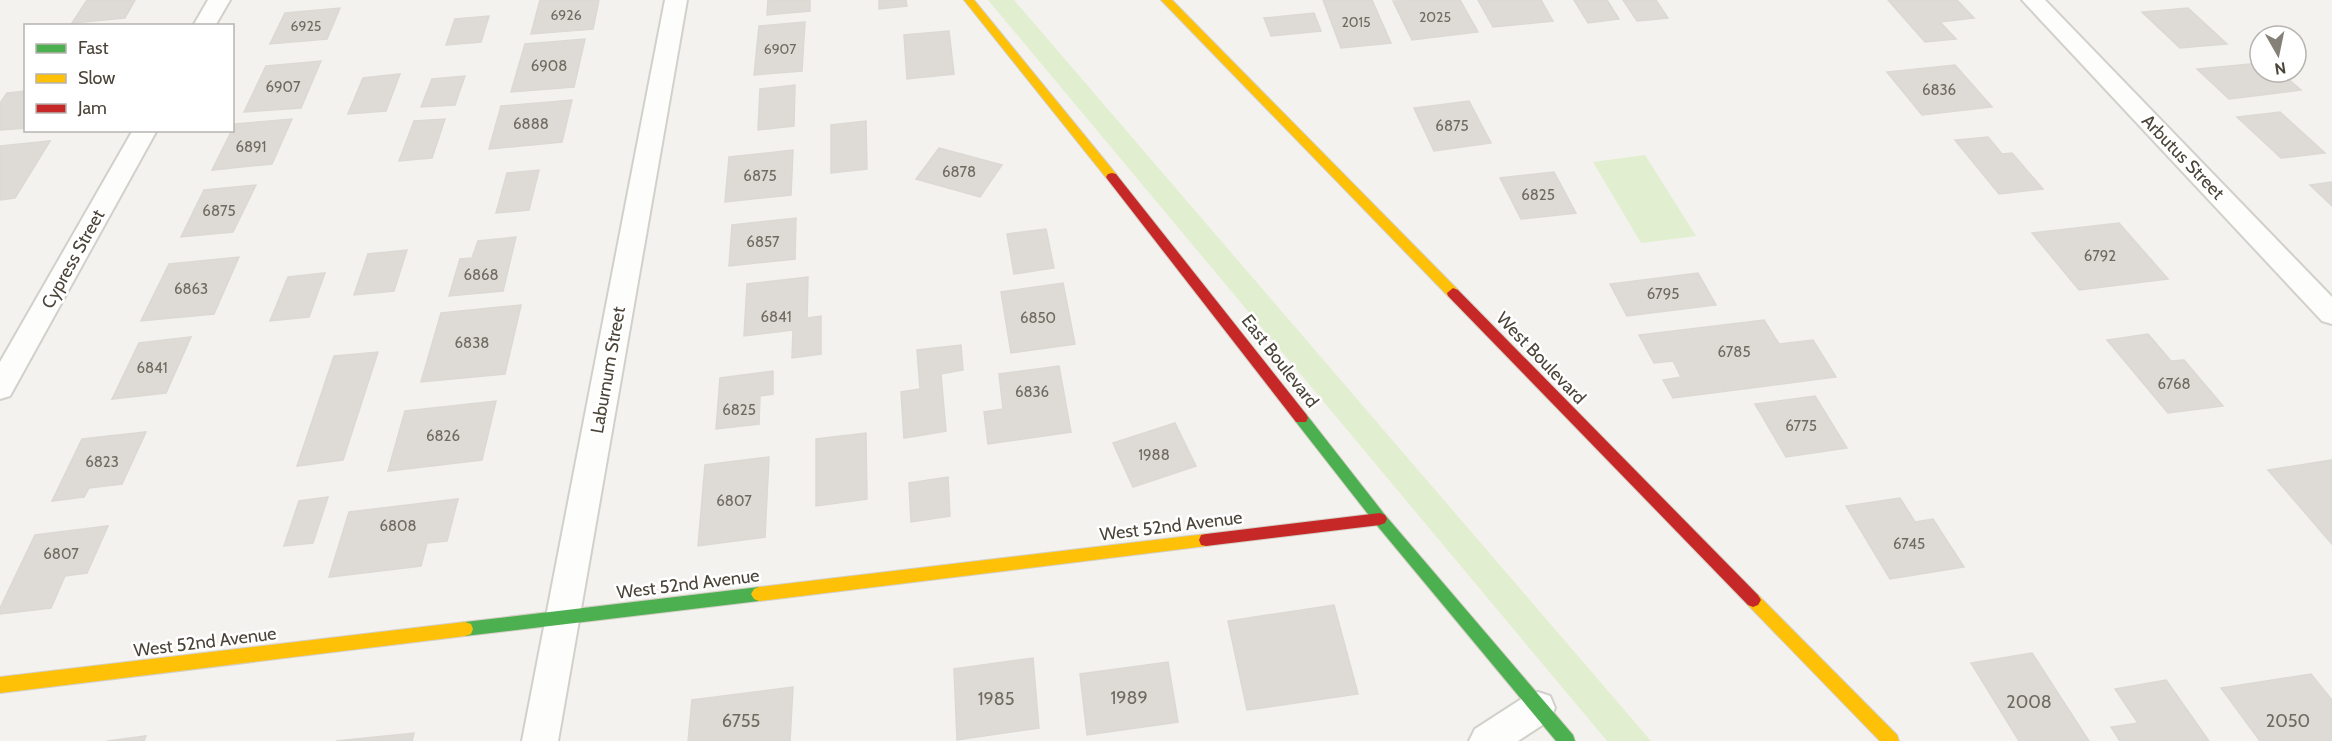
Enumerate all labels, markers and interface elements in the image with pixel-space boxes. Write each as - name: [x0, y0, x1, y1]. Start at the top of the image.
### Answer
- house number: 6926: [550, 6, 582, 24]
- house number: 2025: [1419, 8, 1451, 26]
- house number: 2015: [1341, 13, 1371, 31]
- house number: 6925: [291, 17, 321, 35]
- legend: [24, 24, 234, 132]
- north arrow: [2248, 24, 2308, 84]
- text: Fast: [78, 37, 109, 59]
- house number: 6907: [764, 40, 796, 58]
- house number: 6908: [531, 57, 567, 75]
- text: N: [2273, 58, 2287, 79]
- text: Slow: [78, 67, 115, 89]
- house number: 6907: [266, 78, 301, 96]
- house number: 6836: [1922, 81, 1956, 99]
- text: Jam: [77, 97, 107, 119]
- street label: Arbutus Street: [2137, 110, 2229, 204]
- house number: 6888: [513, 115, 549, 133]
- house number: 6875: [1435, 117, 1469, 135]
- house number: 6891: [235, 138, 267, 156]
- house number: 6878: [942, 163, 976, 181]
- house number: 6875: [743, 167, 777, 185]
- house number: 6825: [1521, 186, 1555, 204]
- house number: 6875: [202, 202, 236, 220]
- street label: Cypress Street: [37, 206, 109, 312]
- house number: 6857: [746, 233, 780, 251]
- house number: 6792: [2084, 247, 2116, 265]
- house number: 6868: [463, 266, 499, 284]
- house number: 6863: [174, 280, 208, 298]
- house number: 6795: [1647, 285, 1679, 303]
- street label: Laburnum Street: [586, 305, 630, 435]
- street label: West Boulevard: [1492, 307, 1590, 409]
- house number: 6841: [760, 308, 792, 326]
- house number: 6850: [1020, 309, 1056, 327]
- street label: East Boulevard: [1237, 310, 1323, 412]
- house number: 6838: [455, 334, 489, 352]
- house number: 6785: [1717, 343, 1751, 361]
- house number: 6841: [136, 359, 168, 377]
- house number: 6768: [2157, 375, 2191, 393]
- house number: 6836: [1015, 383, 1049, 401]
- house number: 6825: [722, 401, 756, 419]
- house number: 6775: [1785, 417, 1817, 435]
- house number: 6826: [426, 427, 460, 445]
- house number: 1988: [1138, 446, 1170, 464]
- house number: 6823: [85, 453, 119, 471]
- house number: 6807: [716, 492, 752, 510]
- street label: West 52nd Avenue: [1098, 506, 1244, 546]
- house number: 6808: [379, 517, 417, 535]
- house number: 6745: [1893, 535, 1925, 553]
- house number: 6807: [43, 545, 79, 563]
- street label: West 52nd Avenue: [615, 564, 761, 604]
- street label: West 52nd Avenue: [132, 622, 278, 662]
- house number: 1989: [1110, 687, 1148, 709]
- house number: 1985: [978, 688, 1014, 710]
- house number: 2008: [2006, 691, 2052, 713]
- house number: 6755: [722, 710, 760, 732]
- house number: 2050: [2266, 710, 2310, 732]

